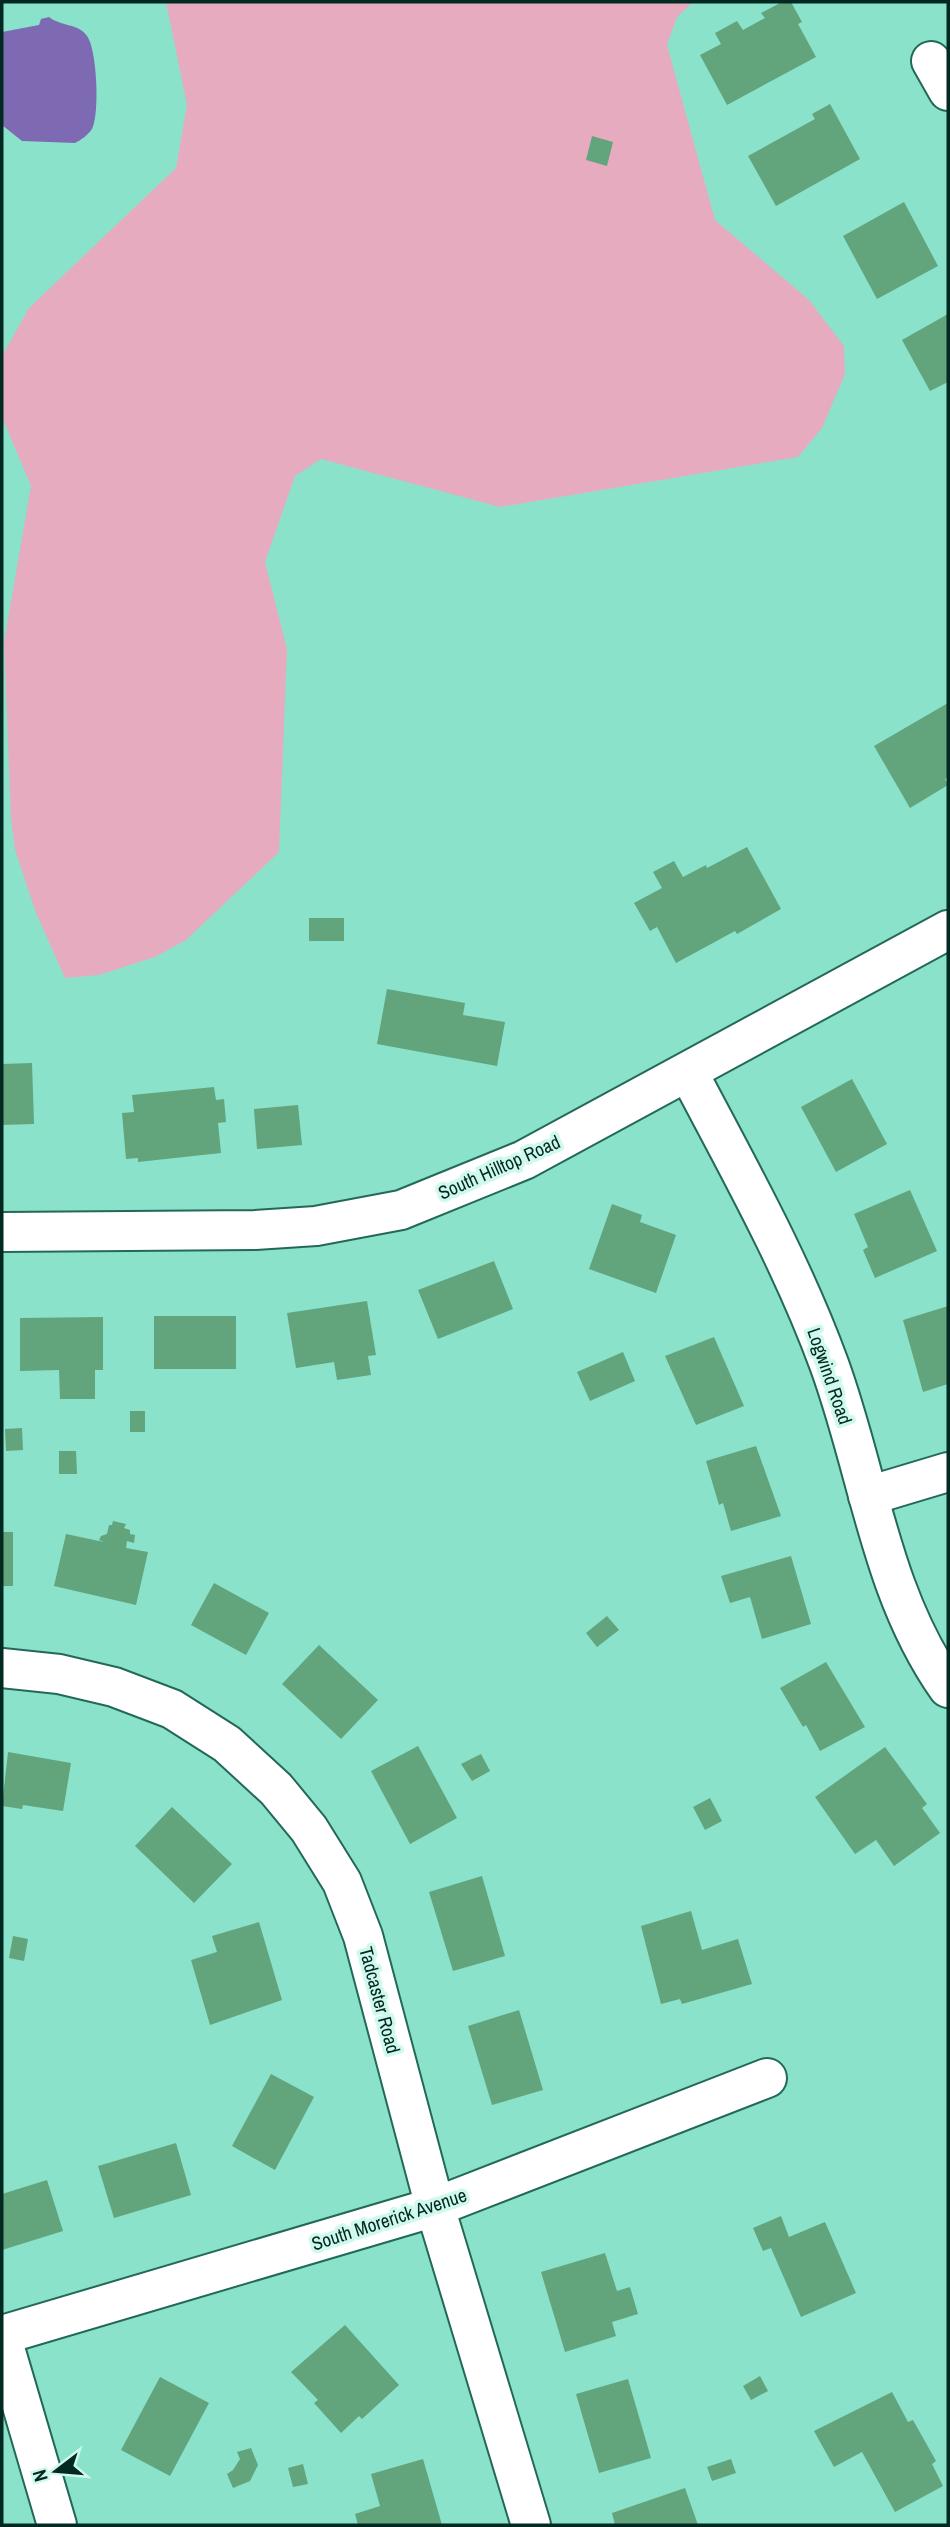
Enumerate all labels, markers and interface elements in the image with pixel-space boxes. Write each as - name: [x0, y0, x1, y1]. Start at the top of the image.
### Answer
- street label: South Hilltop Road: [434, 1129, 564, 1205]
- street label: Logwind Road: [801, 1324, 859, 1428]
- street label: Tadcaster Road: [353, 1944, 407, 2056]
- street label: South Morerick Avenue: [308, 2182, 470, 2256]
- north arrow: [21, 2436, 91, 2506]
- text: N: [26, 2467, 54, 2485]

